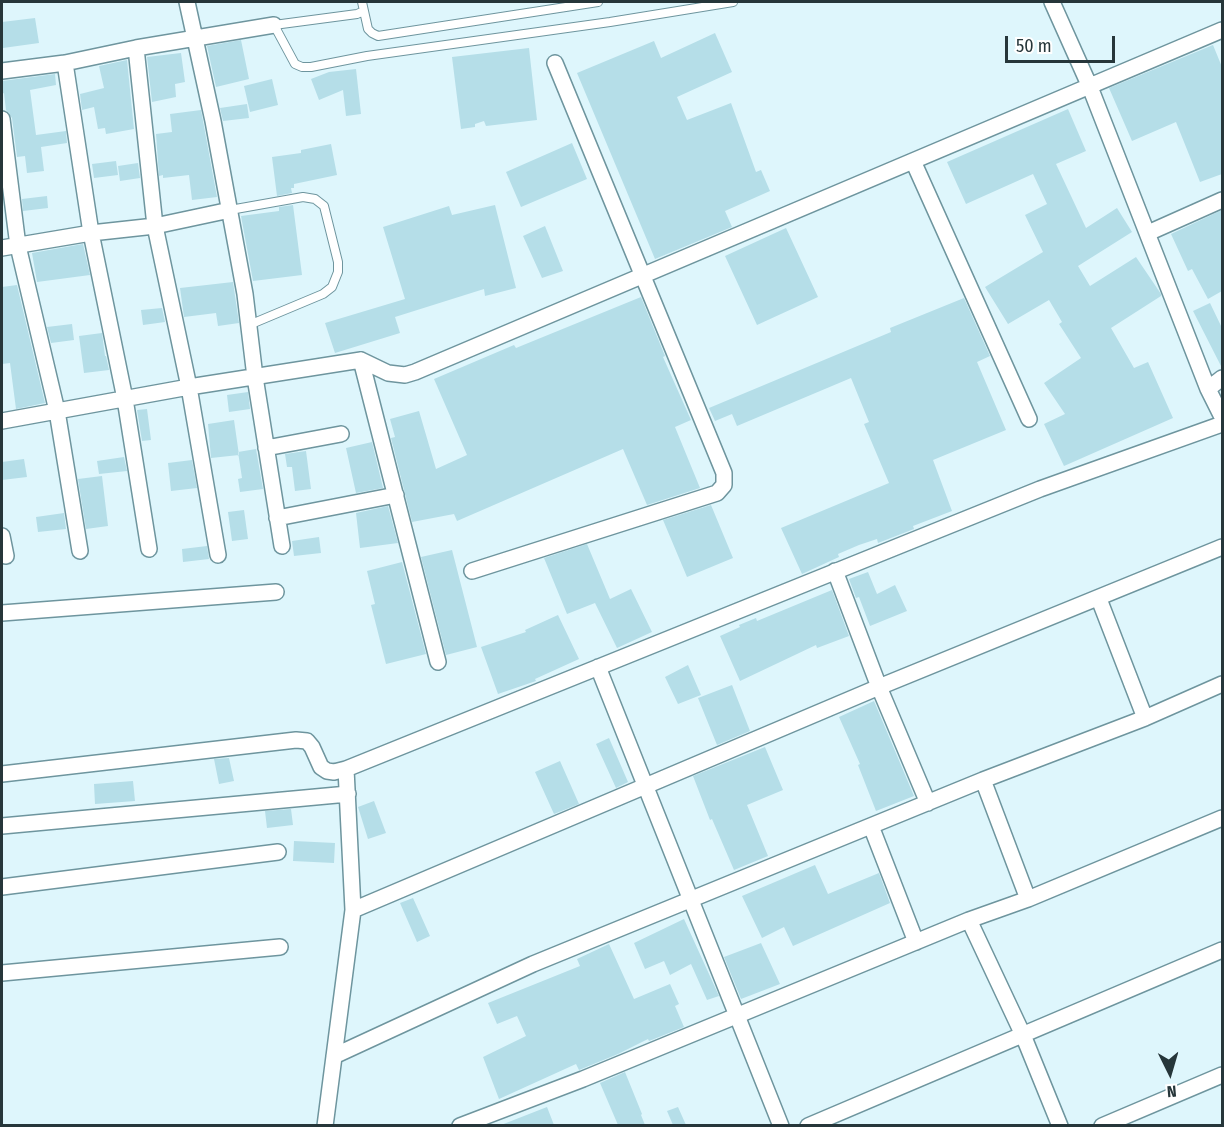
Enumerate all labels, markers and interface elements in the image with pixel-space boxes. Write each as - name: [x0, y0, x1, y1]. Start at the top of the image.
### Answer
- scale bar: [1008, 24, 1118, 62]
- text: 50 m: [1016, 35, 1052, 57]
- north arrow: [1140, 1043, 1200, 1103]
- text: N: [1166, 1082, 1177, 1101]

